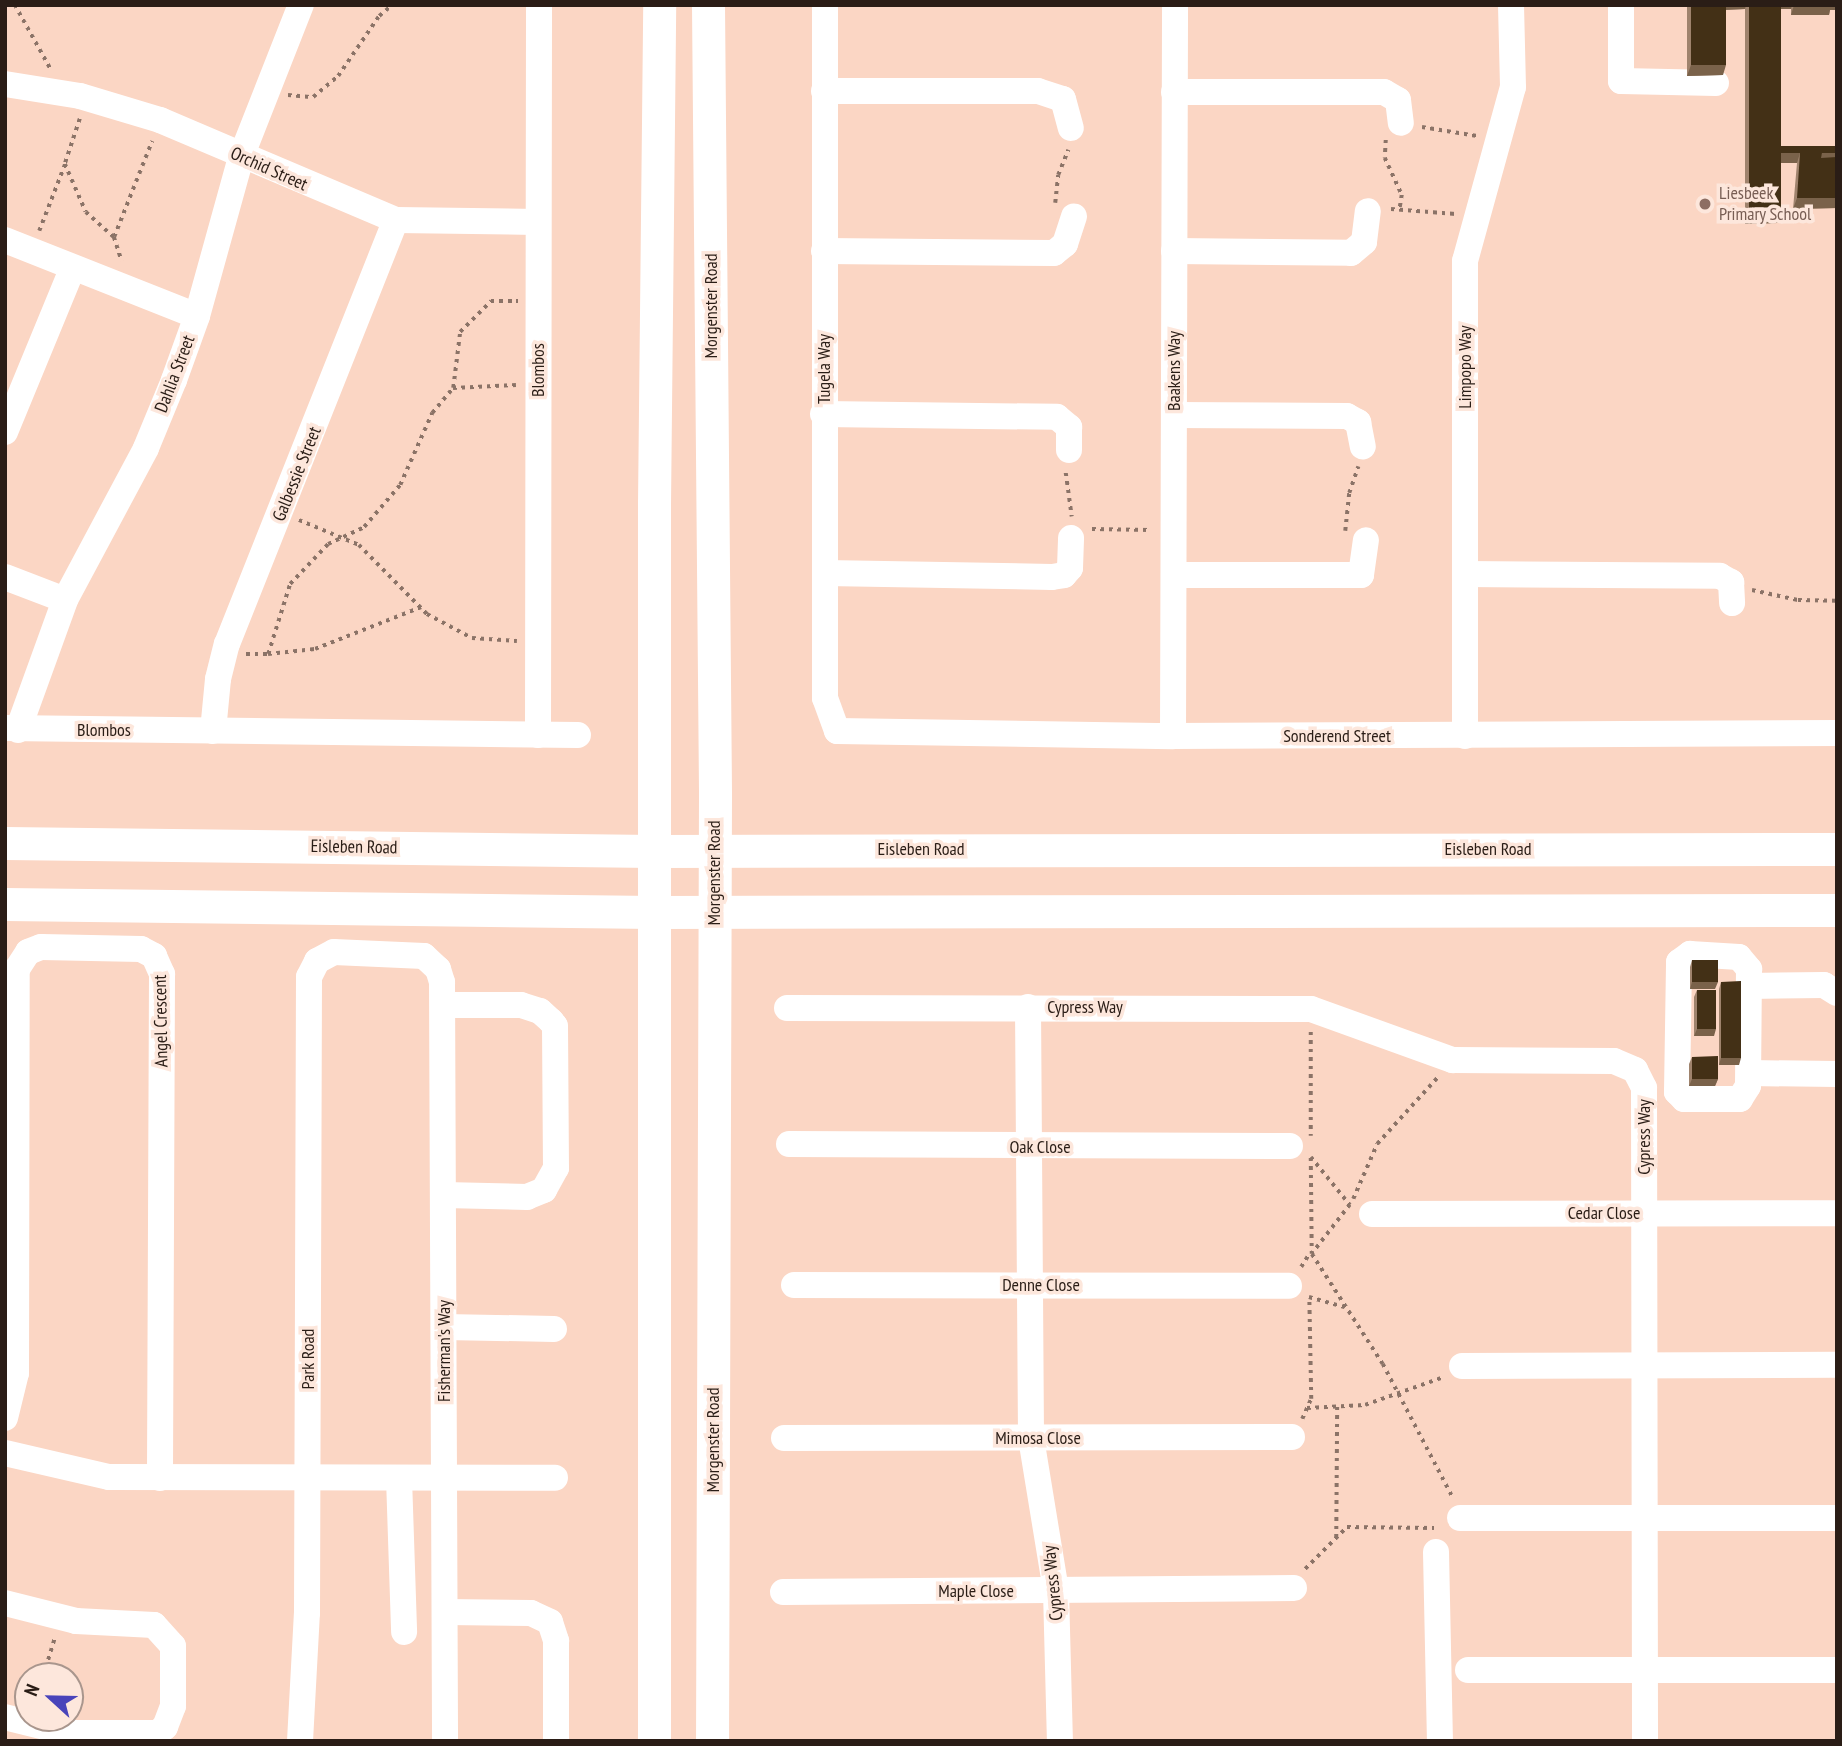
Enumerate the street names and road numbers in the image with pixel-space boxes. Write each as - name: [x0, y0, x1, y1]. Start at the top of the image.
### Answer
- street label: Orchid Street: [227, 142, 311, 196]
- street label: Morgenster Road: [700, 253, 722, 359]
- street label: Limpopo Way: [1454, 325, 1476, 409]
- street label: Baakens Way: [1163, 331, 1185, 411]
- street label: Dahlia Street: [150, 332, 200, 416]
- street label: Tugela Way: [813, 334, 835, 404]
- street label: Blombos: [527, 343, 549, 397]
- street label: Galbessie Street: [268, 424, 326, 524]
- street label: Blombos: [77, 719, 131, 741]
- street label: Sonderend Street: [1283, 725, 1391, 747]
- street label: Morgenster Road: [703, 820, 725, 926]
- street label: Eisleben Road: [310, 835, 398, 859]
- street label: Eisleben Road: [877, 838, 965, 860]
- street label: Eisleben Road: [1444, 838, 1532, 860]
- street label: Angel Crescent: [149, 975, 173, 1067]
- street label: Cypress Way: [1047, 996, 1123, 1018]
- street label: Cypress Way: [1633, 1099, 1655, 1175]
- street label: Oak Close: [1009, 1136, 1071, 1158]
- street label: Cedar Close: [1568, 1202, 1640, 1224]
- street label: Denne Close: [1002, 1274, 1080, 1296]
- street label: Fisherman's Way: [433, 1300, 455, 1402]
- street label: Park Road: [297, 1328, 319, 1390]
- street label: Morgenster Road: [702, 1387, 724, 1493]
- street label: Mimosa Close: [995, 1427, 1081, 1449]
- street label: Cypress Way: [1038, 1544, 1068, 1622]
- street label: Maple Close: [938, 1580, 1014, 1602]

